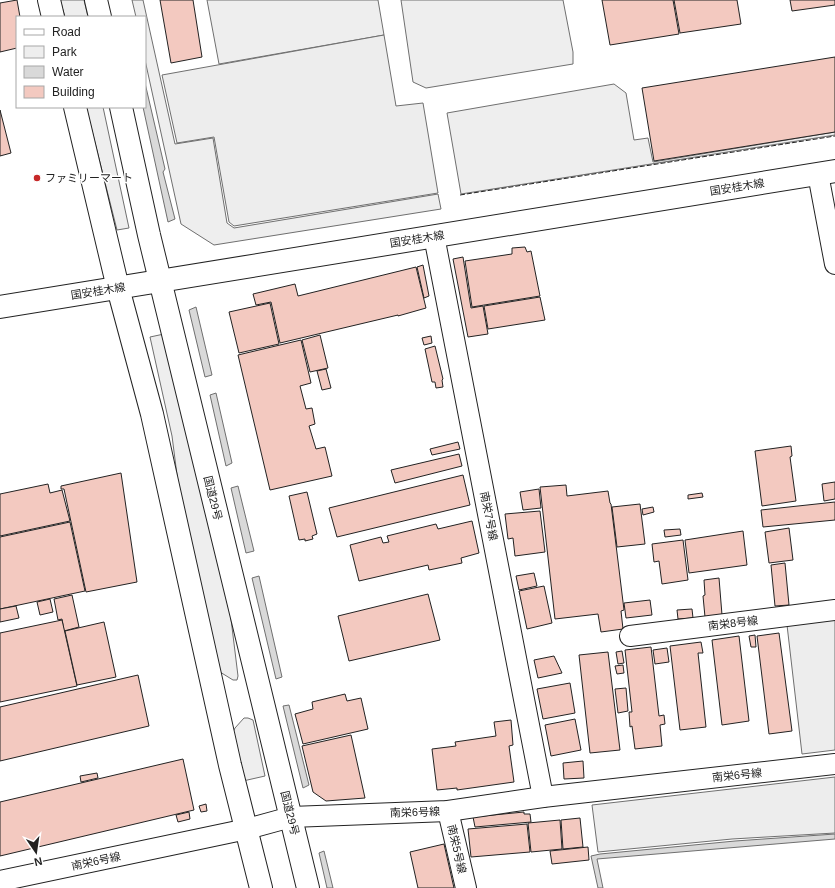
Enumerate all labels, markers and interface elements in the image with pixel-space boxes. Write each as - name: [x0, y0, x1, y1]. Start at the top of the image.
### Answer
- legend: [16, 16, 146, 108]
- text: Road: [52, 25, 81, 39]
- text: Park: [52, 45, 78, 59]
- text: Water: [52, 65, 84, 79]
- text: Building: [52, 85, 95, 99]
- place label: ファミリーマート: [45, 172, 133, 184]
- marker: ファミリーマート: [32, 173, 42, 183]
- street label: 国安桂木線: [709, 177, 765, 197]
- street label: 国安桂木線: [389, 229, 445, 249]
- street label: 国安桂木線: [70, 281, 126, 301]
- street label: 国道29号: [202, 475, 224, 521]
- street label: 南栄7号線: [478, 490, 500, 542]
- street label: 南栄8号線: [707, 614, 759, 632]
- street label: 南栄6号線: [711, 766, 763, 784]
- street label: 国道29号: [279, 790, 301, 836]
- street label: 南栄6号線: [390, 805, 440, 819]
- street label: 南栄5号線: [446, 823, 468, 875]
- north arrow: [16, 832, 56, 872]
- street label: 南栄6号線: [70, 850, 122, 872]
- text: N: [33, 855, 43, 868]

